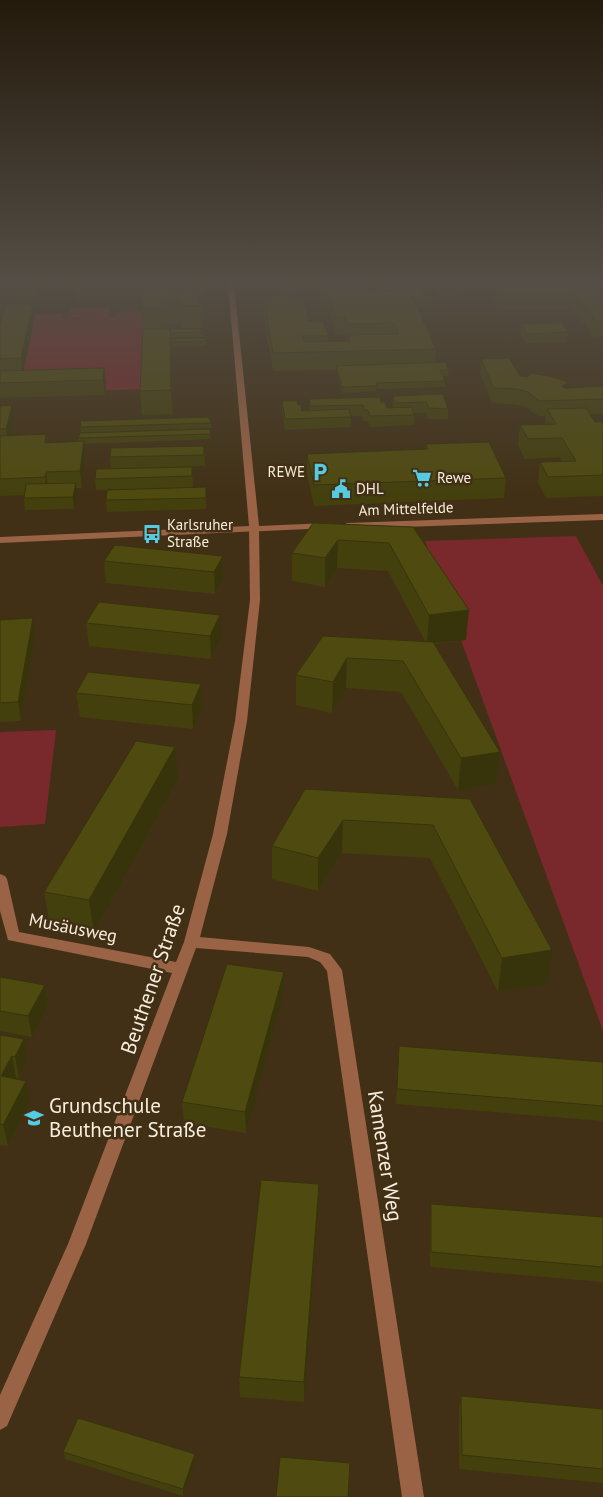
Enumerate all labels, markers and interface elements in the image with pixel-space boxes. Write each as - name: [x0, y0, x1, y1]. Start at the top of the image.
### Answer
- parking icon: REWE: [309, 461, 331, 483]
- place label: REWE: [268, 462, 305, 481]
- supermarket icon: Rewe: [411, 467, 433, 489]
- place label: Rewe: [437, 468, 471, 487]
- public building icon: DHL: [330, 478, 352, 500]
- place label: DHL: [356, 479, 384, 498]
- street label: Am Mittelfelde: [358, 497, 454, 520]
- place label: Karlsruher Straße: [167, 515, 233, 551]
- bus stop icon: Karlsruher Straße: [141, 523, 163, 545]
- street label: Beuthener Straße: [114, 900, 191, 1058]
- street label: Musäusweg: [27, 908, 119, 947]
- street label: Kamenzer Weg: [362, 1089, 409, 1223]
- place label: Grundschule Beuthener Straße: [49, 1092, 206, 1143]
- school or university icon: Grundschule Beuthener Straße: [23, 1107, 45, 1129]

